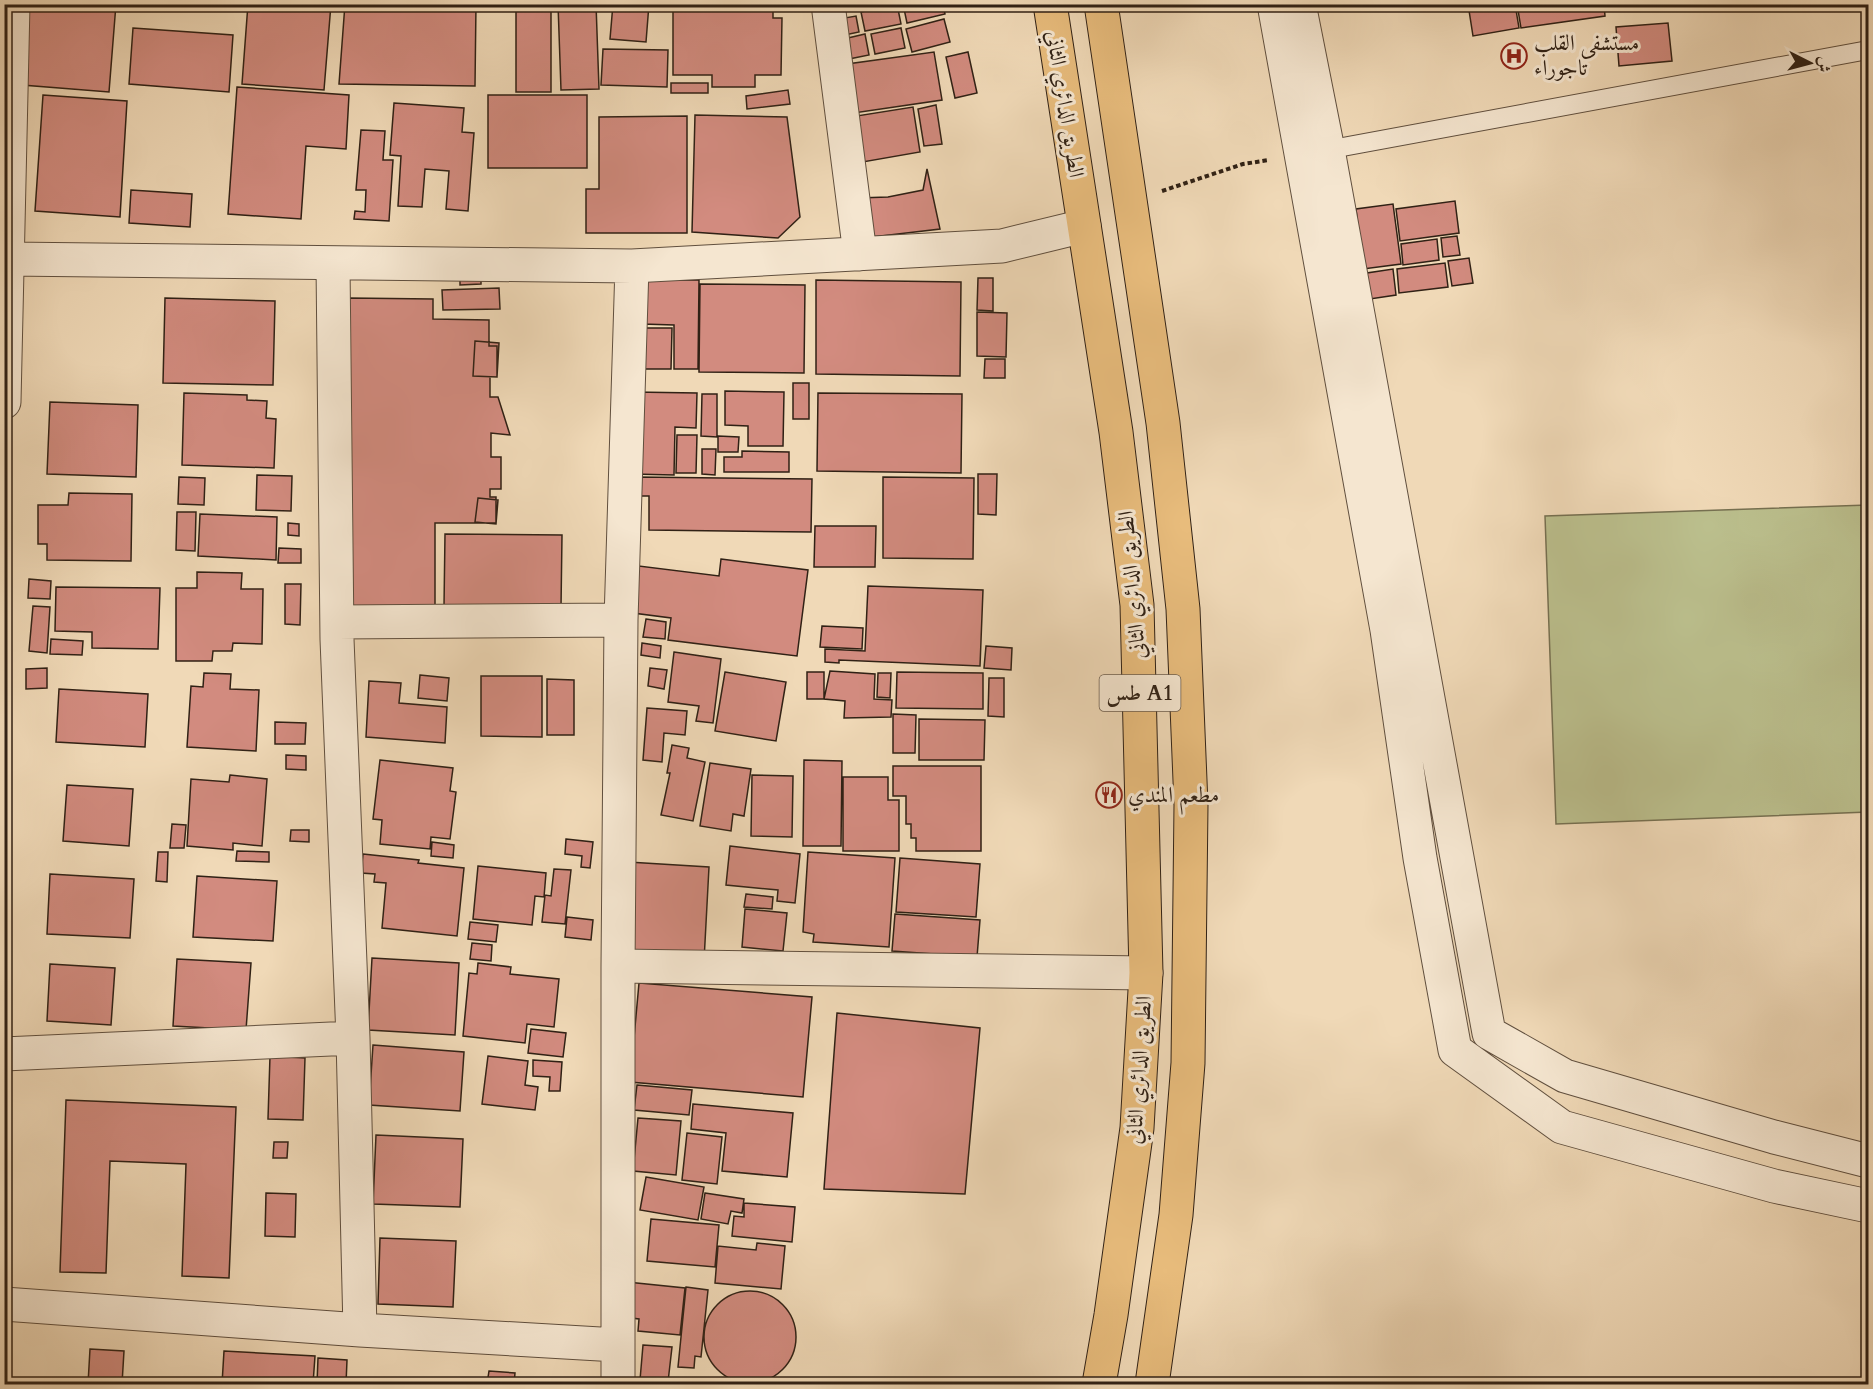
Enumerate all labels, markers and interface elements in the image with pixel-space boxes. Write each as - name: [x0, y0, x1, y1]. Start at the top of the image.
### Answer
- street label: الطريق الدائري الثاني: [1036, 28, 1091, 180]
- place label: مستشفى القلب تاجوراء: [1534, 28, 1639, 83]
- north arrow: [1780, 33, 1840, 93]
- hospital icon: مستشفى القلب تاجوراء: [1499, 41, 1529, 71]
- text: ش: [1812, 55, 1836, 74]
- street label: الطريق الدائري الثاني: [1111, 509, 1156, 660]
- road number: طس A1: [1100, 675, 1180, 711]
- restaurant icon: مطعم المندي: [1094, 780, 1124, 810]
- place label: مطعم المندي: [1128, 780, 1219, 815]
- street label: الطريق الدائري الثاني: [1119, 995, 1162, 1145]

